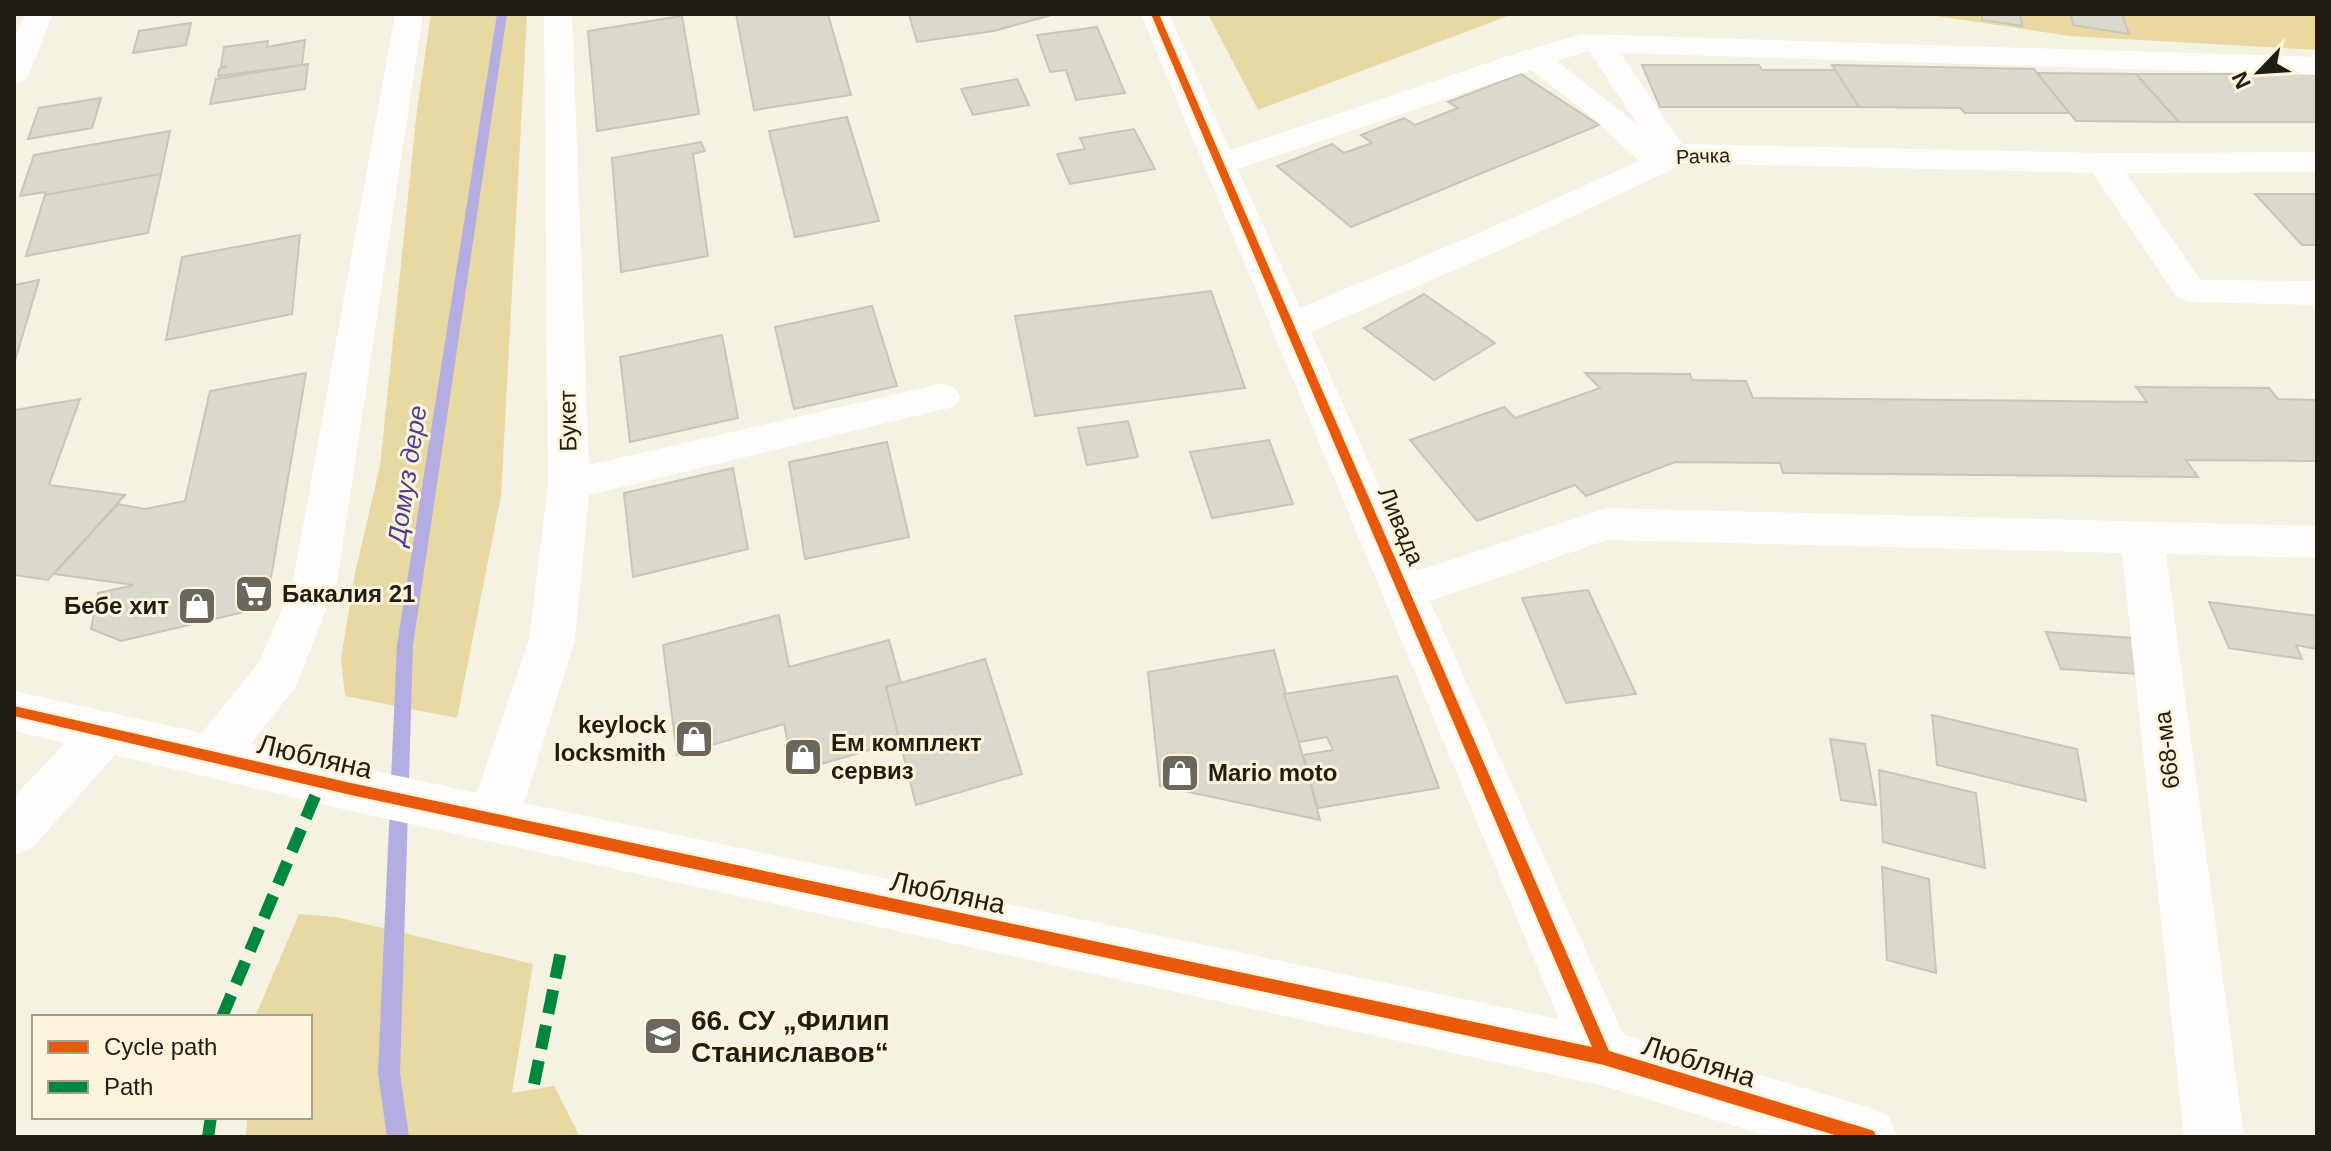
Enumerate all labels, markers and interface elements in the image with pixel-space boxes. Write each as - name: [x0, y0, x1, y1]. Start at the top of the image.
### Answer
- north arrow: [2219, 32, 2299, 112]
- text: N: [2227, 68, 2256, 93]
- street label: Рачка: [1676, 144, 1731, 168]
- street label: Букет: [553, 390, 582, 452]
- water label: Домуз дере: [381, 403, 433, 550]
- street label: Ливада: [1373, 483, 1430, 570]
- supermarket icon: Бакалия 21: [233, 573, 275, 615]
- place label: Бакалия 21: [282, 580, 415, 607]
- shop icon: Бебе хит: [176, 585, 218, 627]
- place label: Бебе хит: [64, 592, 169, 619]
- street label: 668-ма: [2148, 709, 2185, 790]
- place label: keylock locksmith: [554, 711, 667, 766]
- shop icon: keylock locksmith: [673, 718, 715, 760]
- street label: Любляна: [255, 728, 376, 785]
- place label: Ем комплект сервиз: [831, 729, 982, 784]
- shop icon: Ем комплект сервиз: [782, 736, 824, 778]
- shop icon: Mario moto: [1159, 752, 1201, 794]
- place label: Mario moto: [1208, 759, 1337, 786]
- street label: Любляна: [888, 865, 1009, 920]
- place label: 66. СУ „Филип Станиславов“: [691, 1005, 890, 1068]
- legend: [32, 1015, 312, 1119]
- school or university icon: 66. СУ „Филип Станиславов“: [642, 1015, 684, 1057]
- street label: Любляна: [1639, 1030, 1760, 1093]
- text: Cycle path: [104, 1033, 217, 1060]
- text: Path: [104, 1073, 153, 1100]

